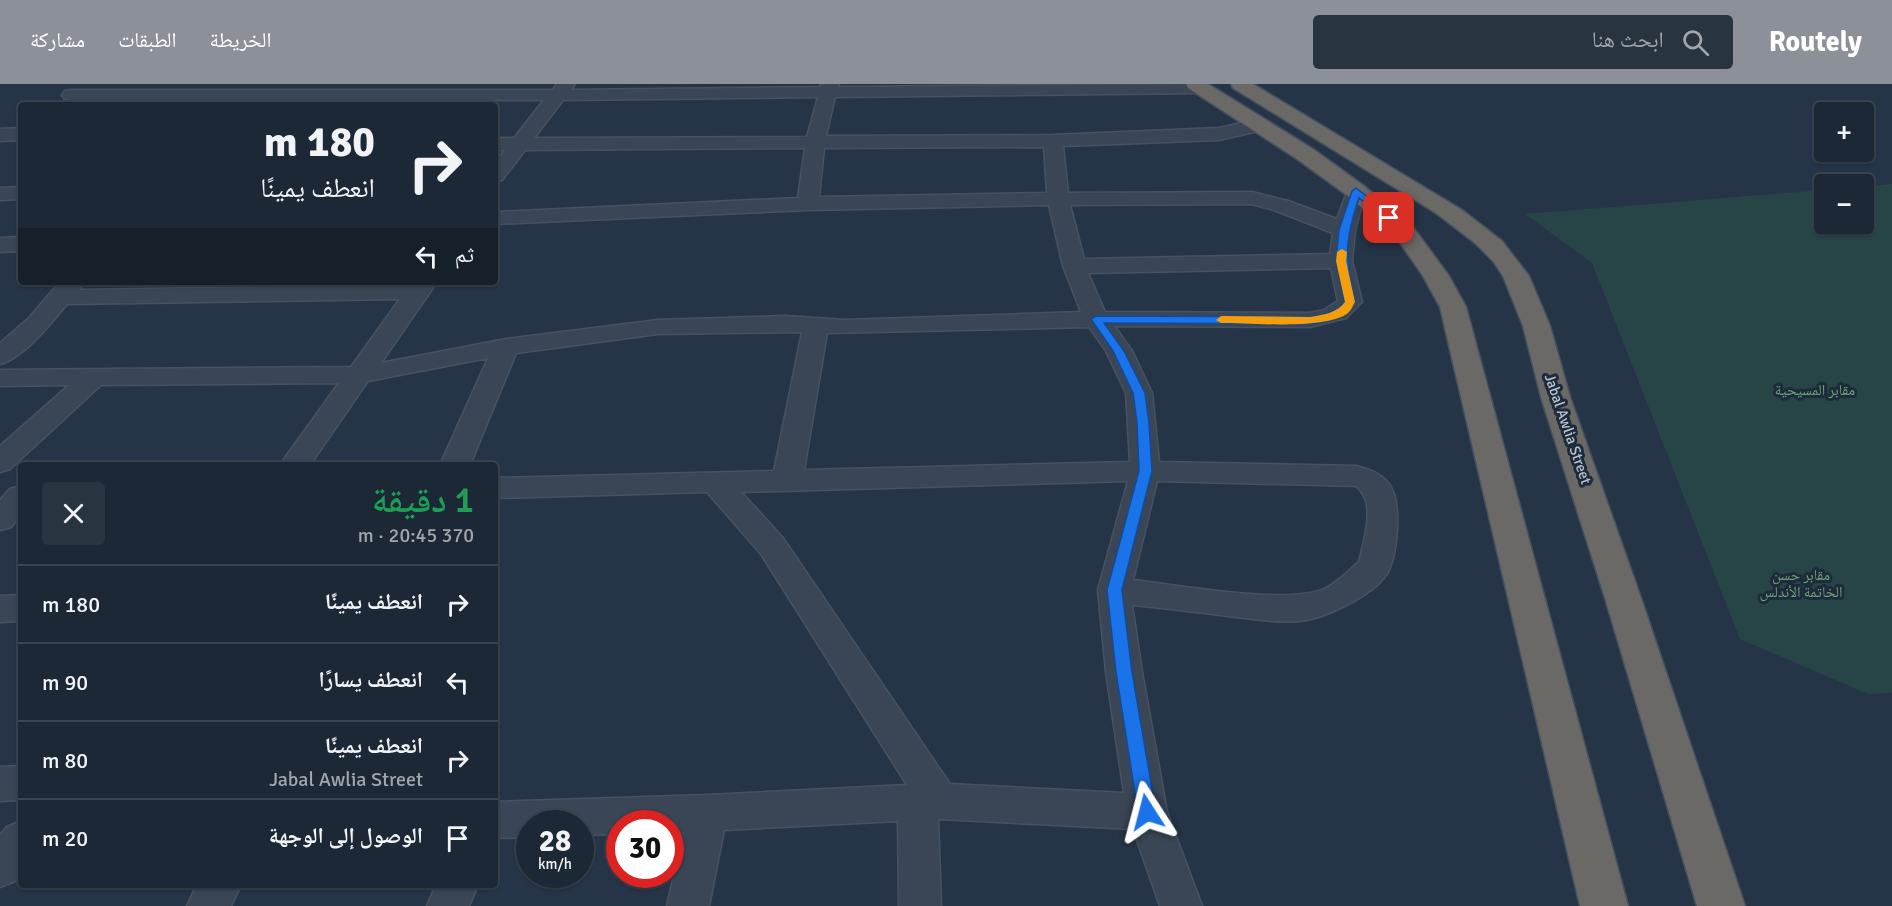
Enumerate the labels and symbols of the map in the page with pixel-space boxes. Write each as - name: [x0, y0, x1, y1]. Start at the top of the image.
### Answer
- pin: [1363, 192, 1414, 243]
- street label: Jabal Awlia Street: [1541, 372, 1595, 486]
- park label: مقابر المسيحية: [1775, 381, 1855, 399]
- park label: مقابر حسن الخاتمة الأندلس: [1760, 566, 1842, 602]
- position arrow: [1115, 780, 1179, 844]
- speed limit sign: 30: [606, 810, 684, 888]

